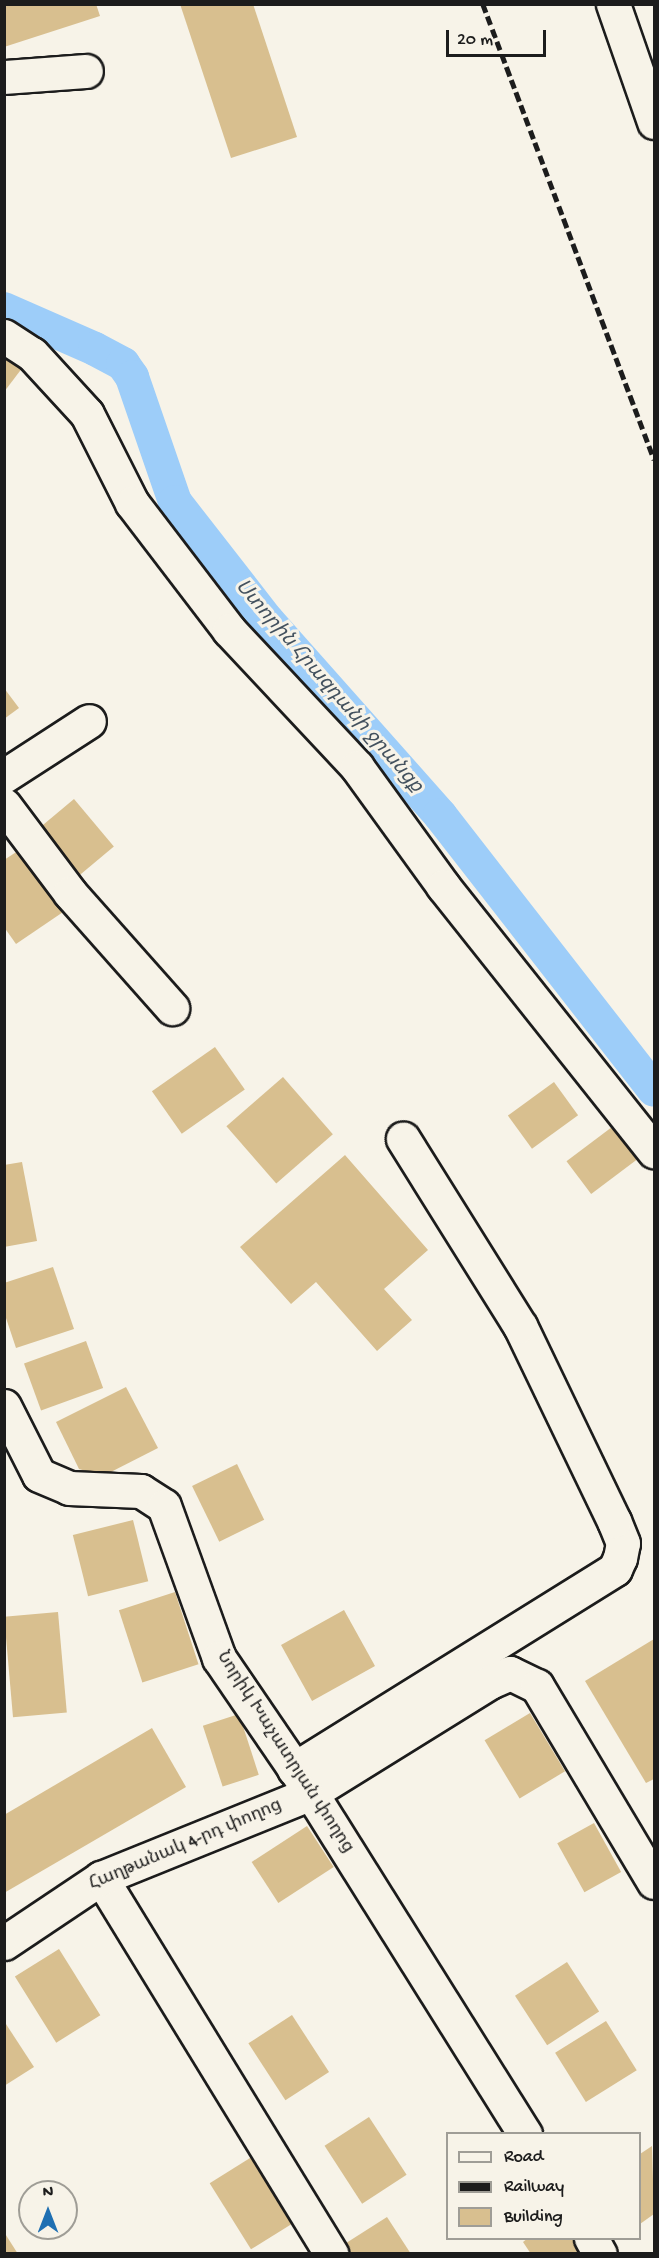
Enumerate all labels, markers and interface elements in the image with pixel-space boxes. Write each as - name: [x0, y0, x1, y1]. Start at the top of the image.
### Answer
- scale bar: [449, 18, 550, 56]
- text: 20 m: [457, 30, 493, 51]
- water label: Ստորին Հրազդանի ջրանցք: [229, 575, 427, 799]
- street label: Նորիկ Խաչատրյան փողոց: [211, 1648, 357, 1858]
- street label: Հաղթանակ 4-րդ փողոց: [86, 1796, 286, 1896]
- legend: [446, 2132, 641, 2240]
- text: Road: [504, 2147, 543, 2168]
- text: Railway: [504, 2177, 564, 2198]
- north arrow: [18, 2180, 78, 2240]
- text: N: [43, 2184, 53, 2203]
- text: Building: [504, 2207, 563, 2228]

